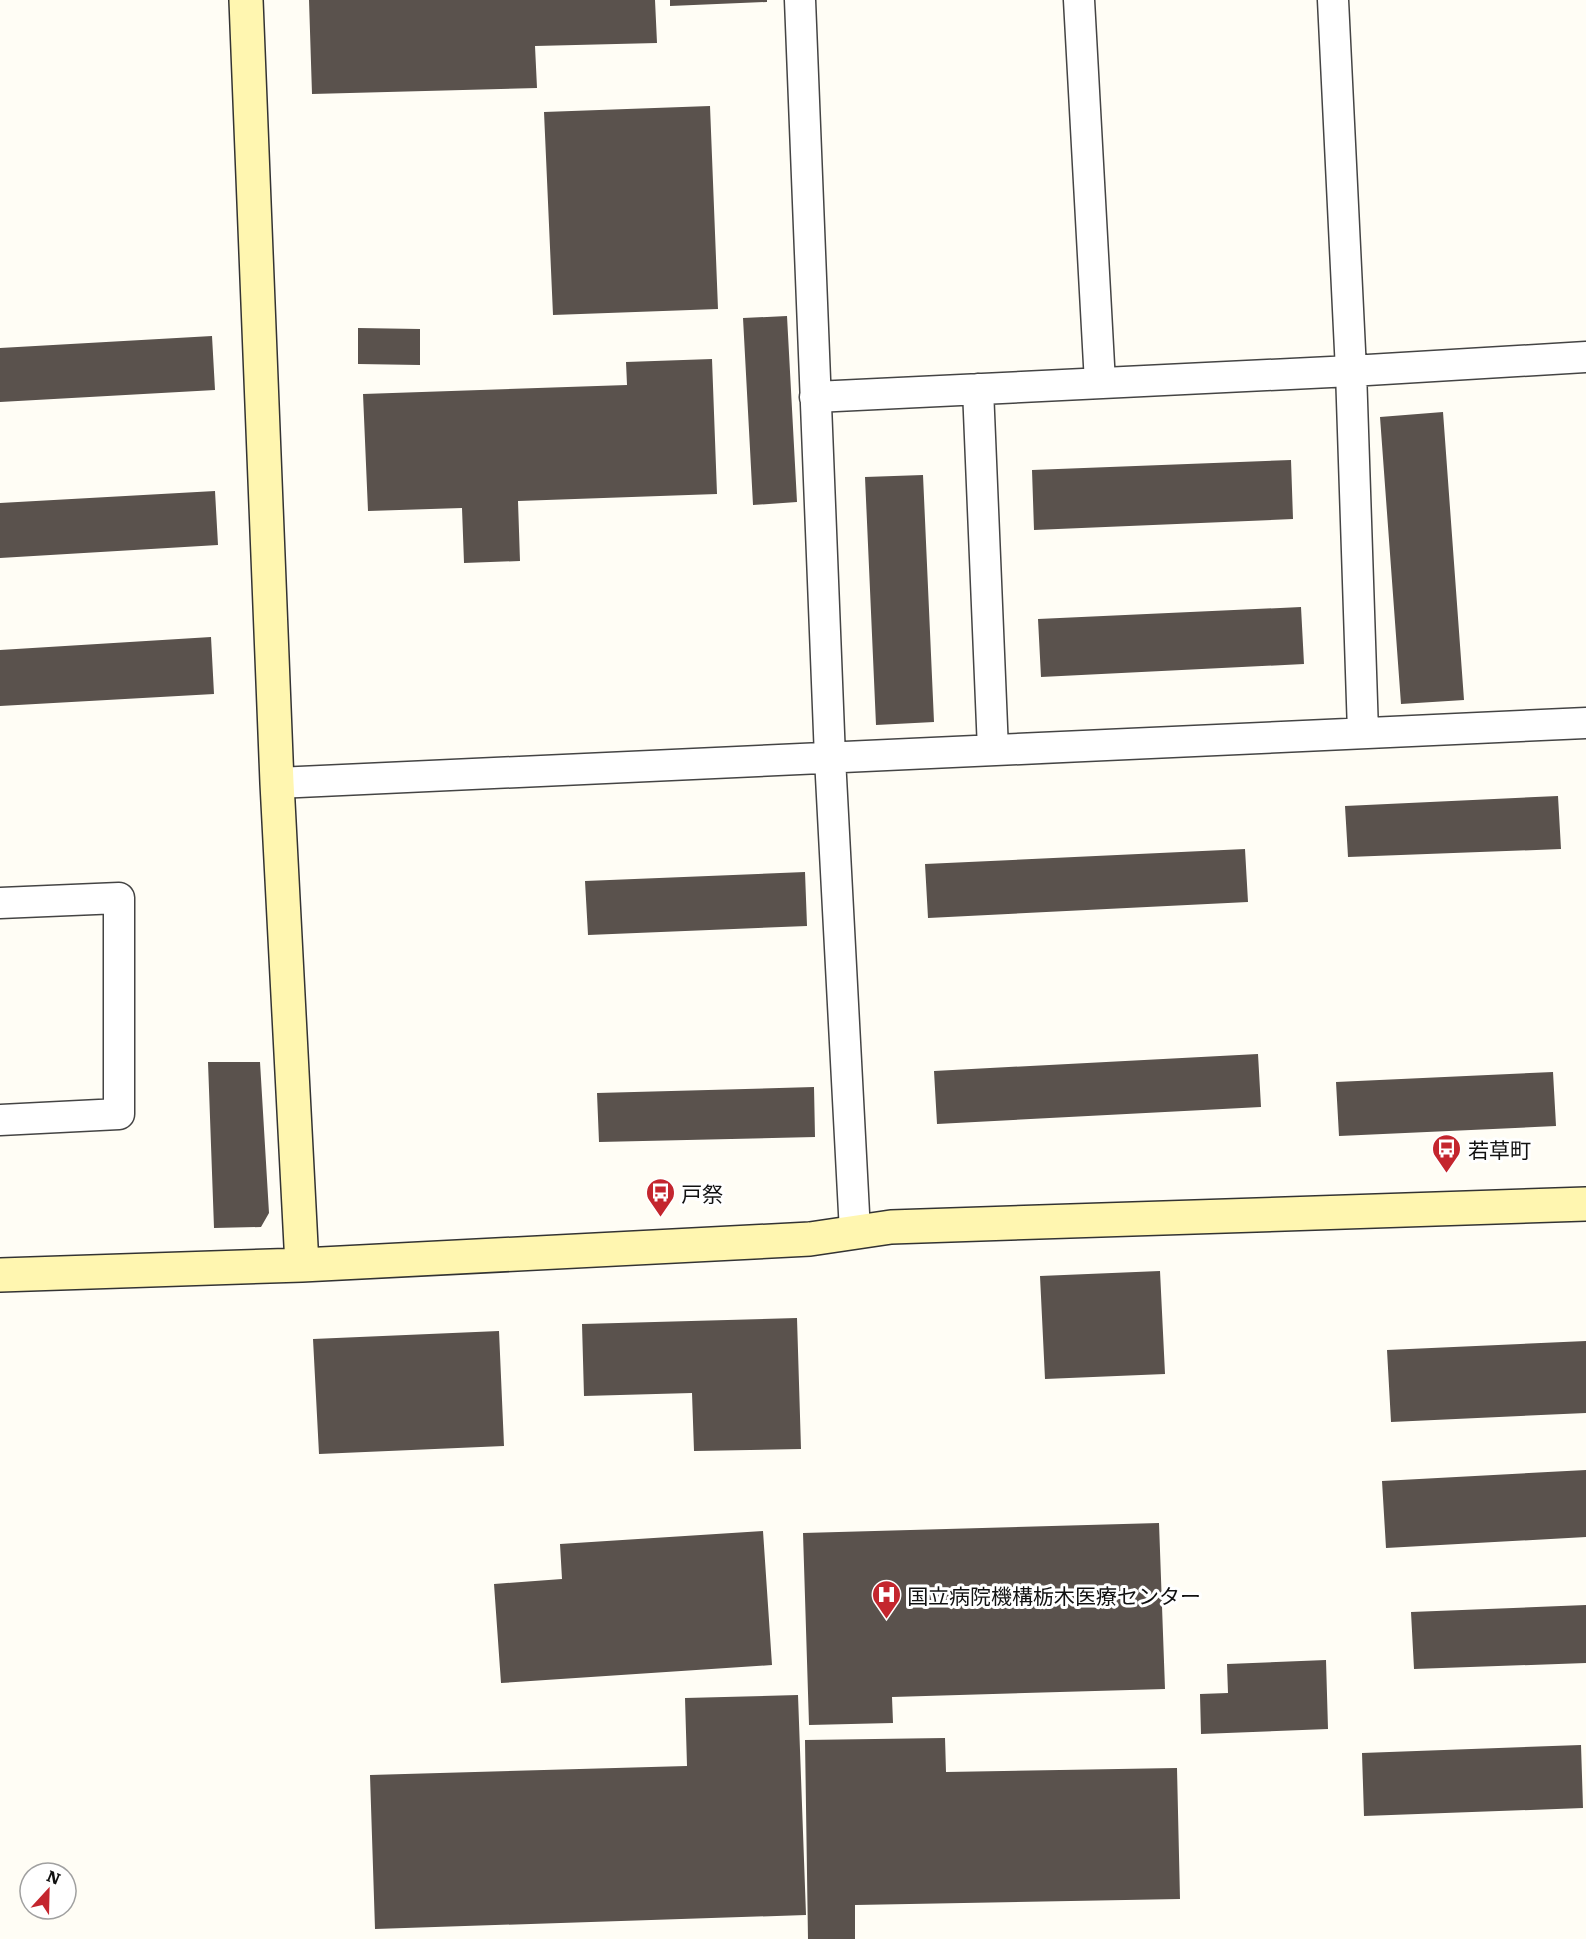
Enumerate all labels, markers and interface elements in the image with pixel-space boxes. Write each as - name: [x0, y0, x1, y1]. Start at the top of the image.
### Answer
- bus stop icon: 若草町: [1431, 1132, 1463, 1174]
- place label: 若草町: [1468, 1133, 1531, 1164]
- bus stop icon: 戸祭: [644, 1176, 676, 1218]
- place label: 戸祭: [681, 1177, 723, 1208]
- hospital icon: 国立病院機構栃木医療センター: [870, 1578, 902, 1620]
- place label: 国立病院機構栃木医療センター: [907, 1579, 1201, 1610]
- north arrow: [18, 1861, 78, 1921]
- text: N: [43, 1863, 65, 1890]

